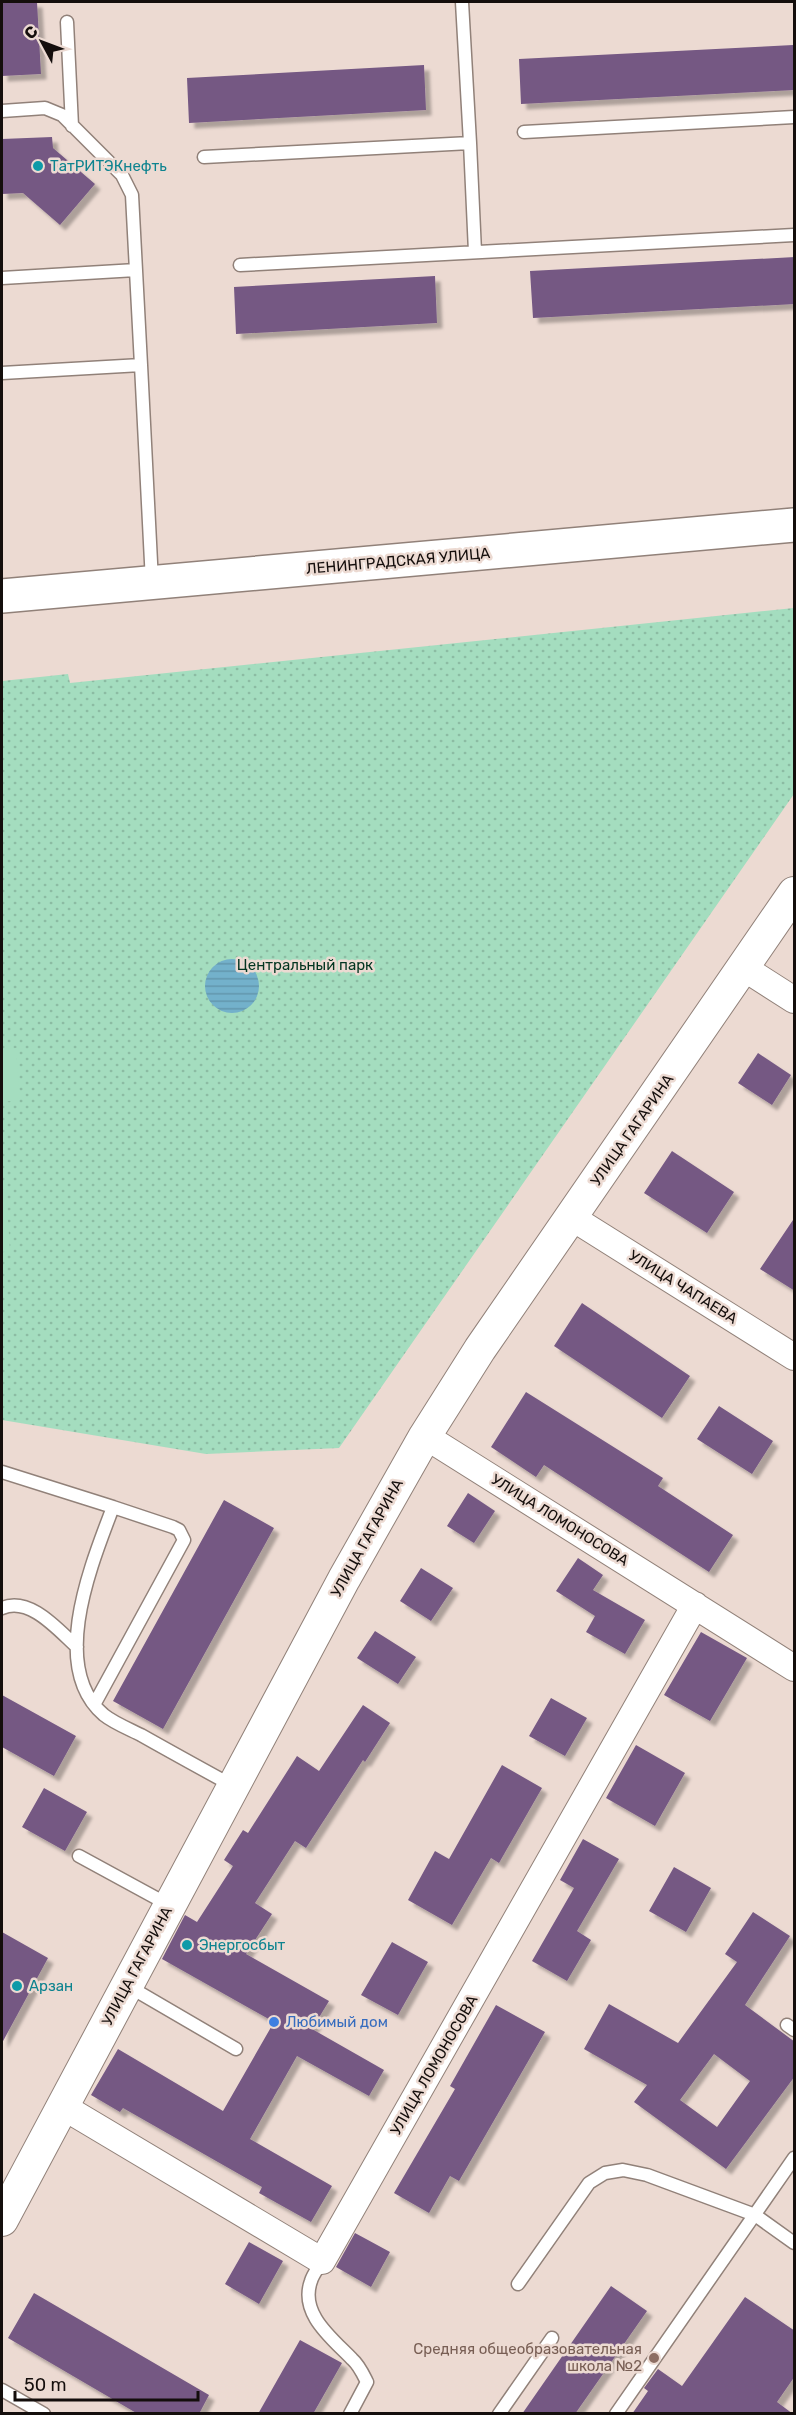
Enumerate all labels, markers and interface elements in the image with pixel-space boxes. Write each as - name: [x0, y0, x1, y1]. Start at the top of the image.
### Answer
- north arrow: [12, 12, 72, 72]
- text: С: [20, 22, 42, 43]
- place label: ТатРИТЭКнефть: [50, 157, 167, 175]
- marker: ТатРИТЭКнефть: [31, 159, 45, 173]
- street label: ЛЕНИНГРАДСКАЯ УЛИЦА: [305, 544, 491, 578]
- park label: Центральный парк: [237, 956, 373, 974]
- street label: УЛИЦА ГАГАРИНА: [587, 1071, 677, 1189]
- street label: УЛИЦА ЧАПАЕВА: [625, 1246, 741, 1328]
- street label: УЛИЦА ЛОМОНОСОВА: [488, 1470, 632, 1570]
- street label: УЛИЦА ГАГАРИНА: [327, 1476, 407, 1600]
- street label: УЛИЦА ГАГАРИНА: [98, 1903, 176, 2029]
- place label: Энергосбыт: [199, 1936, 286, 1954]
- marker: Энергосбыт: [180, 1938, 194, 1952]
- place label: Арзан: [29, 1977, 73, 1995]
- marker: Арзан: [10, 1979, 24, 1993]
- street label: УЛИЦА ЛОМОНОСОВА: [387, 1992, 481, 2138]
- place label: Любимый дом: [286, 2013, 388, 2031]
- marker: Любимый дом: [267, 2015, 281, 2029]
- place label: Средняя общеобразовательная школа №2: [413, 2340, 642, 2375]
- marker: Средняя общеобразовательная школа №2: [647, 2351, 661, 2365]
- scale bar: [15, 2364, 198, 2402]
- text: 50 m: [24, 2374, 67, 2396]

